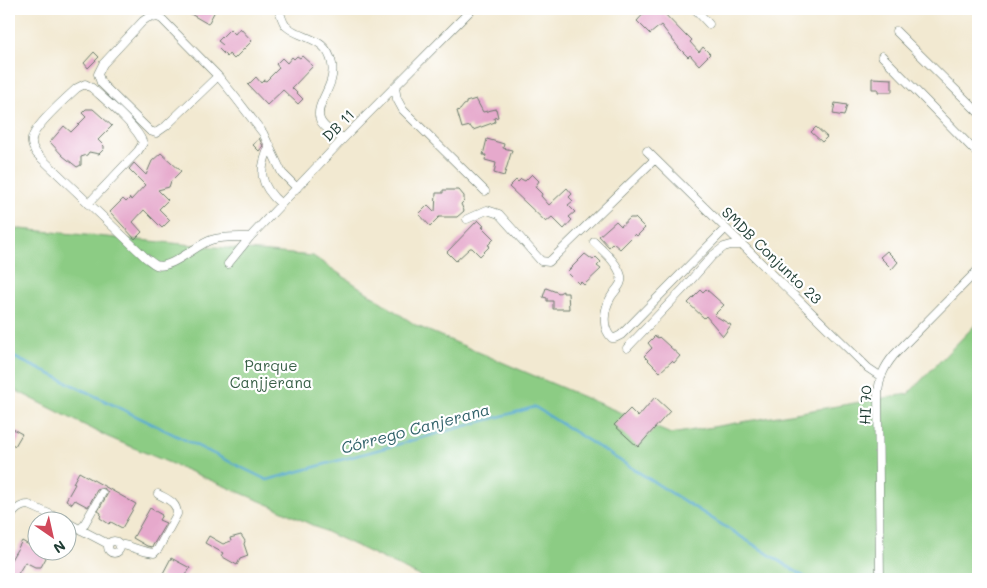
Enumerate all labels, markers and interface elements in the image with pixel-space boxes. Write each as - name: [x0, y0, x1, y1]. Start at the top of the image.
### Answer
- street label: DB 11: [318, 105, 358, 145]
- street label: SMDB Conjunto 23: [718, 202, 826, 308]
- park label: Parque Canjjerana: [230, 355, 312, 392]
- street label: HI 70: [854, 385, 876, 425]
- water label: Córrego Canjerana: [338, 398, 492, 458]
- north arrow: [28, 510, 78, 560]
- text: N: [50, 536, 69, 558]

